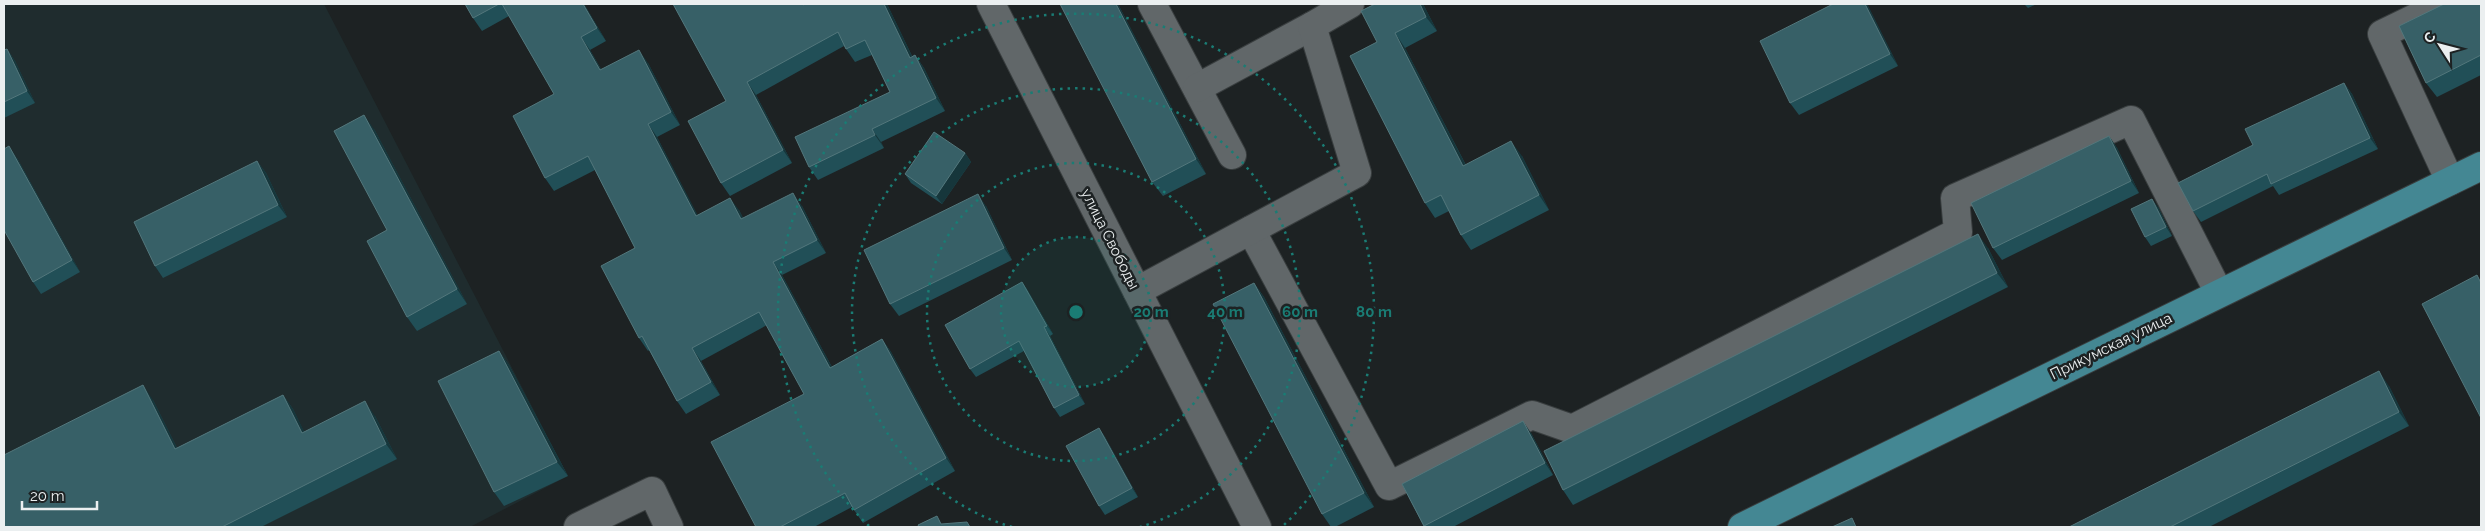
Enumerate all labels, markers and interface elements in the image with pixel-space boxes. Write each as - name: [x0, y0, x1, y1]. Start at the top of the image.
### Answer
- north arrow: [2415, 20, 2465, 70]
- text: С: [2420, 28, 2439, 46]
- street label: улица Свободы: [1077, 186, 1143, 292]
- centre of rings: [1067, 303, 1085, 321]
- text: 20 m: [1133, 303, 1169, 321]
- text: 40 m: [1207, 303, 1243, 321]
- text: 60 m: [1282, 303, 1318, 321]
- text: 80 m: [1356, 303, 1392, 321]
- street label: Прикумская улица: [2047, 309, 2175, 383]
- scale bar: [22, 478, 98, 510]
- text: 20 m: [30, 487, 65, 505]

